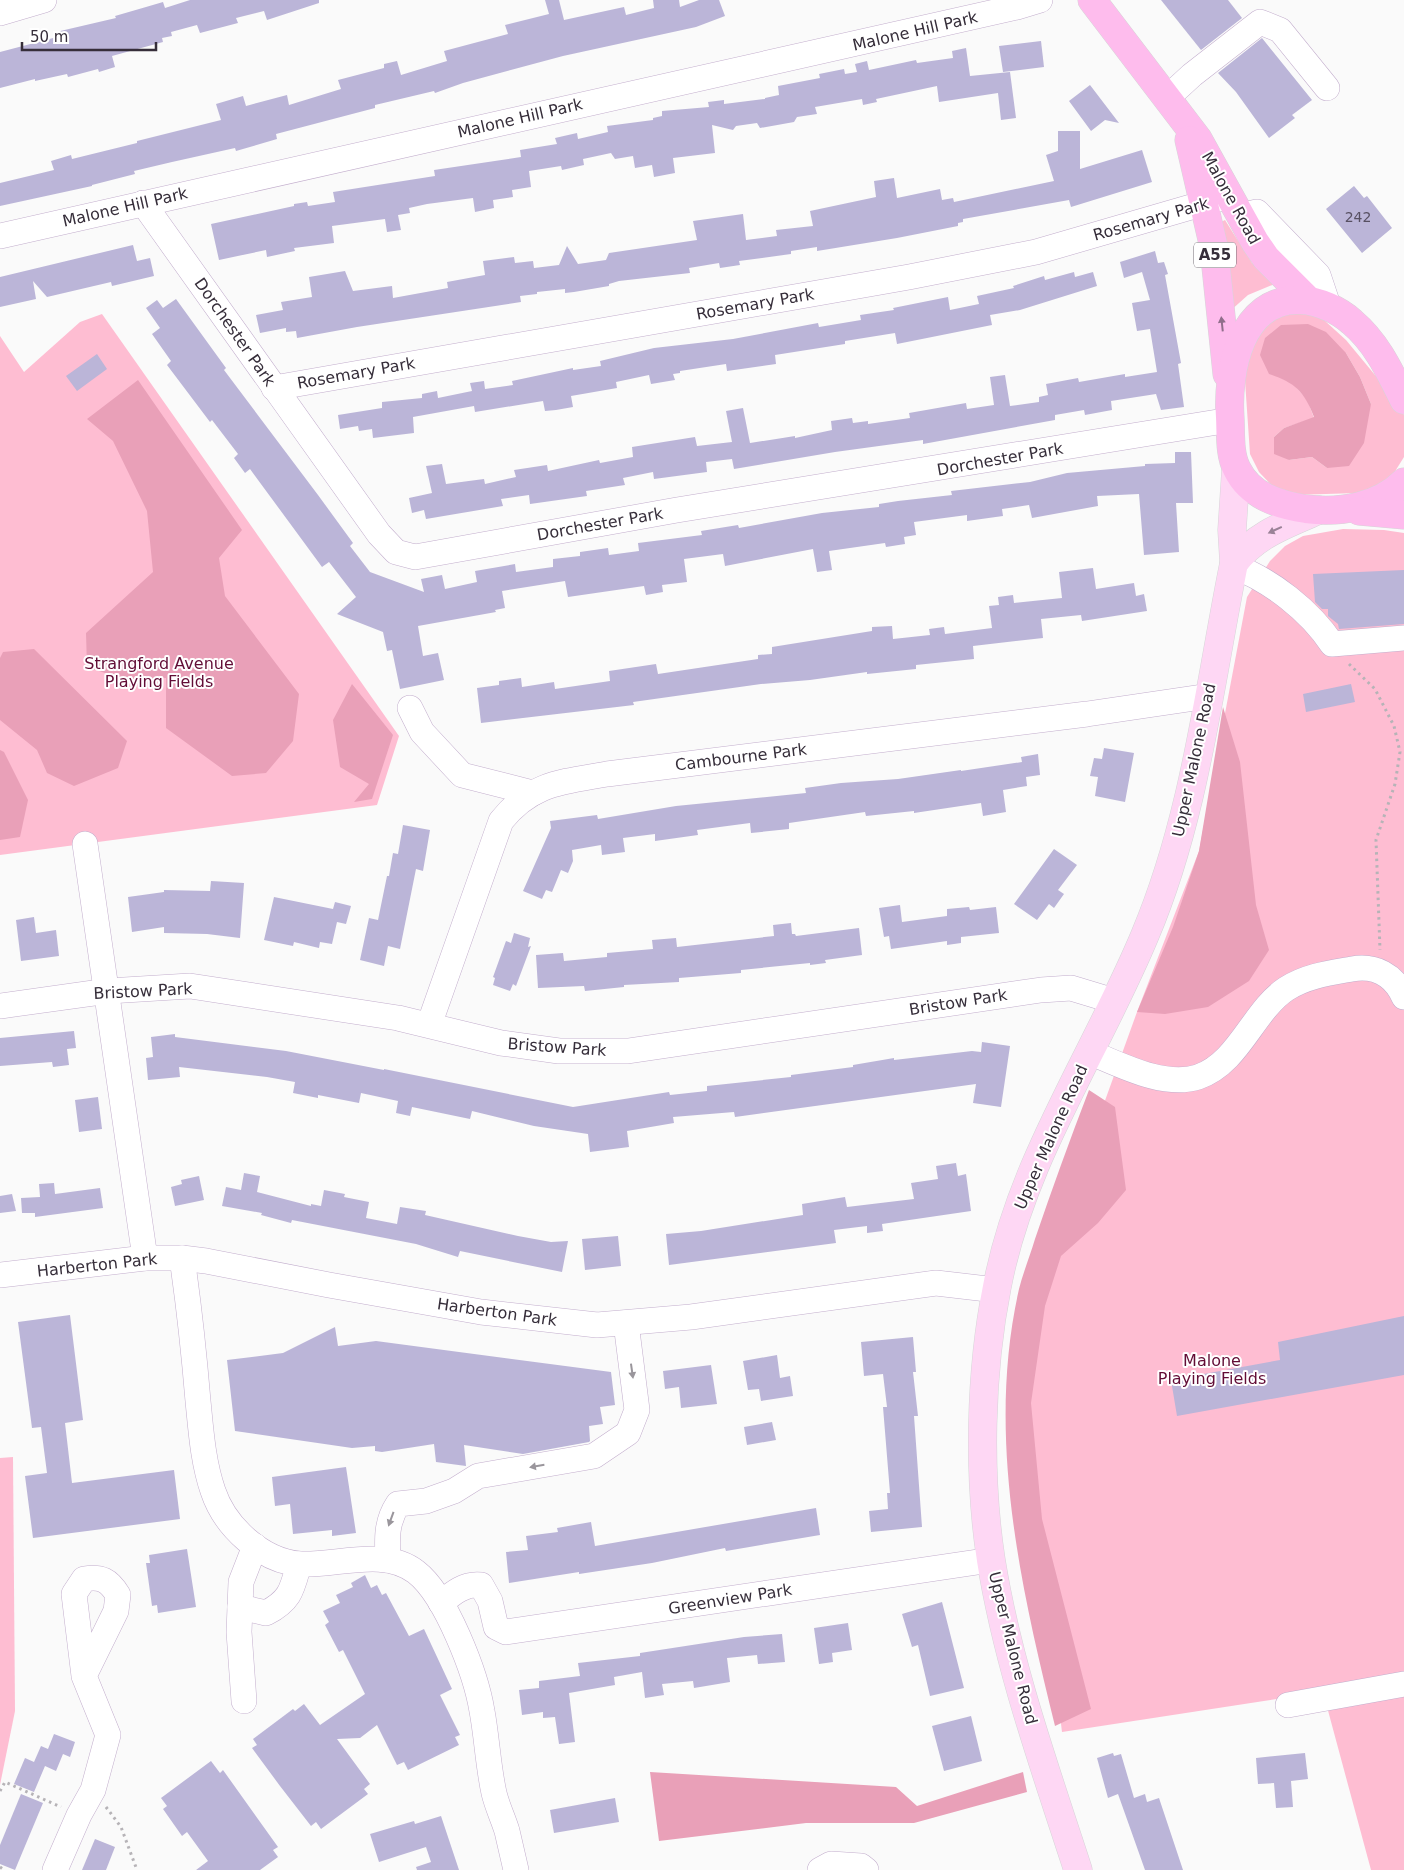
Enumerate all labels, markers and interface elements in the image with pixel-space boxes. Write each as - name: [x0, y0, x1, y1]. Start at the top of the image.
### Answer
- street label: Malone Hill Park: [851, 7, 980, 55]
- scale bar: [22, 20, 156, 52]
- text: 50 m: [30, 28, 68, 46]
- street label: Malone Hill Park: [456, 94, 585, 142]
- street label: Malone Road: [1198, 148, 1264, 248]
- street label: Malone Hill Park: [61, 183, 190, 231]
- street label: Rosemary Park: [1091, 193, 1212, 245]
- house number: 242: [1345, 209, 1371, 225]
- road number: A55: [1194, 242, 1236, 268]
- street label: Dorchester Park: [191, 274, 280, 390]
- street label: Rosemary Park: [695, 284, 816, 324]
- one-way arrow: [1218, 316, 1226, 332]
- street label: Rosemary Park: [296, 353, 417, 393]
- street label: Dorchester Park: [935, 438, 1065, 479]
- street label: Dorchester Park: [535, 503, 665, 544]
- one-way arrow: [1268, 526, 1282, 534]
- park label: Strangford Avenue Playing Fields: [84, 654, 234, 691]
- street label: Upper Malone Road: [1168, 681, 1220, 839]
- street label: Cambourne Park: [674, 739, 809, 775]
- street label: Bristow Park: [93, 979, 194, 1003]
- street label: Bristow Park: [908, 985, 1009, 1019]
- street label: Bristow Park: [507, 1034, 608, 1060]
- street label: Upper Malone Road: [1010, 1062, 1092, 1212]
- street label: Harberton Park: [36, 1249, 159, 1281]
- street label: Harberton Park: [436, 1294, 559, 1330]
- park label: Malone Playing Fields: [1158, 1351, 1266, 1388]
- one-way arrow: [628, 1363, 636, 1379]
- one-way arrow: [529, 1463, 545, 1471]
- one-way arrow: [387, 1512, 395, 1527]
- street label: Upper Malone Road: [985, 1570, 1041, 1726]
- street label: Greenview Park: [667, 1580, 794, 1618]

